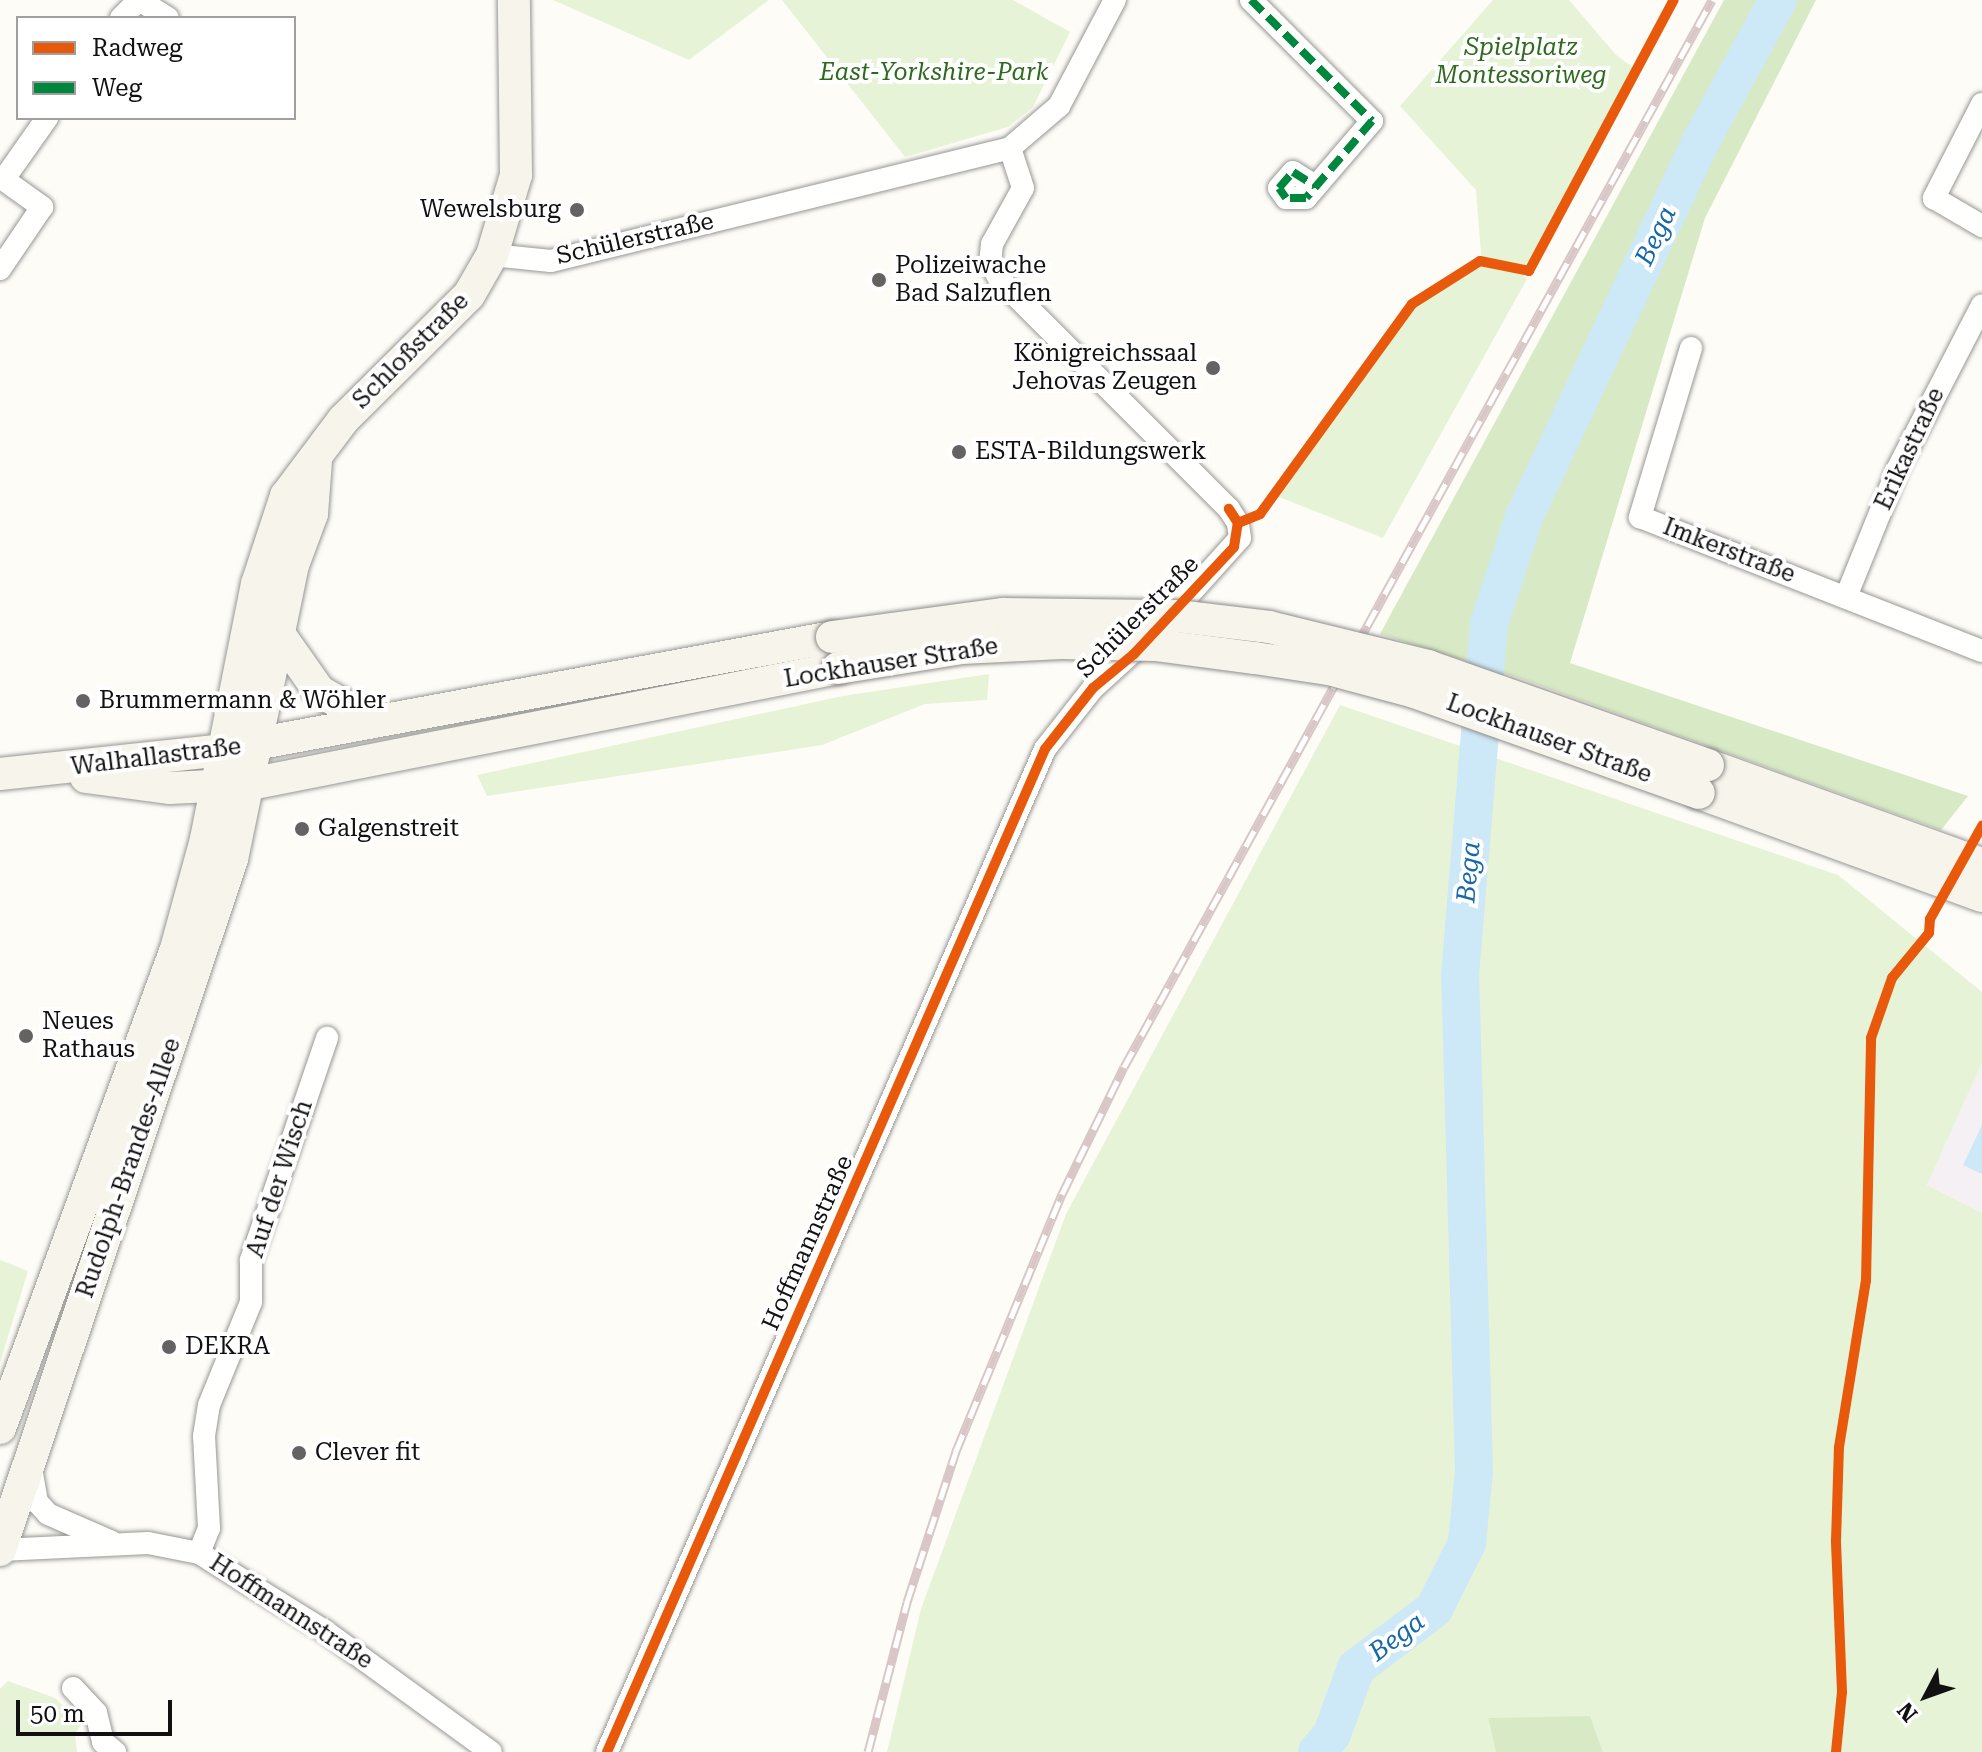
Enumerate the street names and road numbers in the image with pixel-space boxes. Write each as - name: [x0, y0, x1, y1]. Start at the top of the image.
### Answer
- street label: Schülerstraße: [554, 207, 716, 271]
- street label: Schloßstraße: [347, 287, 475, 415]
- street label: Erikastraße: [1869, 383, 1951, 515]
- street label: Imkerstraße: [1659, 513, 1799, 589]
- street label: Schülerstraße: [1071, 550, 1205, 684]
- street label: Lockhauser Straße: [782, 632, 1000, 694]
- street label: Lockhauser Straße: [1443, 689, 1655, 789]
- street label: Walhallastraße: [69, 732, 243, 782]
- street label: Rudolph-Brandes-Allee: [71, 1034, 187, 1302]
- street label: Auf der Wisch: [241, 1097, 319, 1261]
- street label: Hoffmannstraße: [756, 1151, 860, 1335]
- street label: Hoffmannstraße: [204, 1549, 378, 1675]

